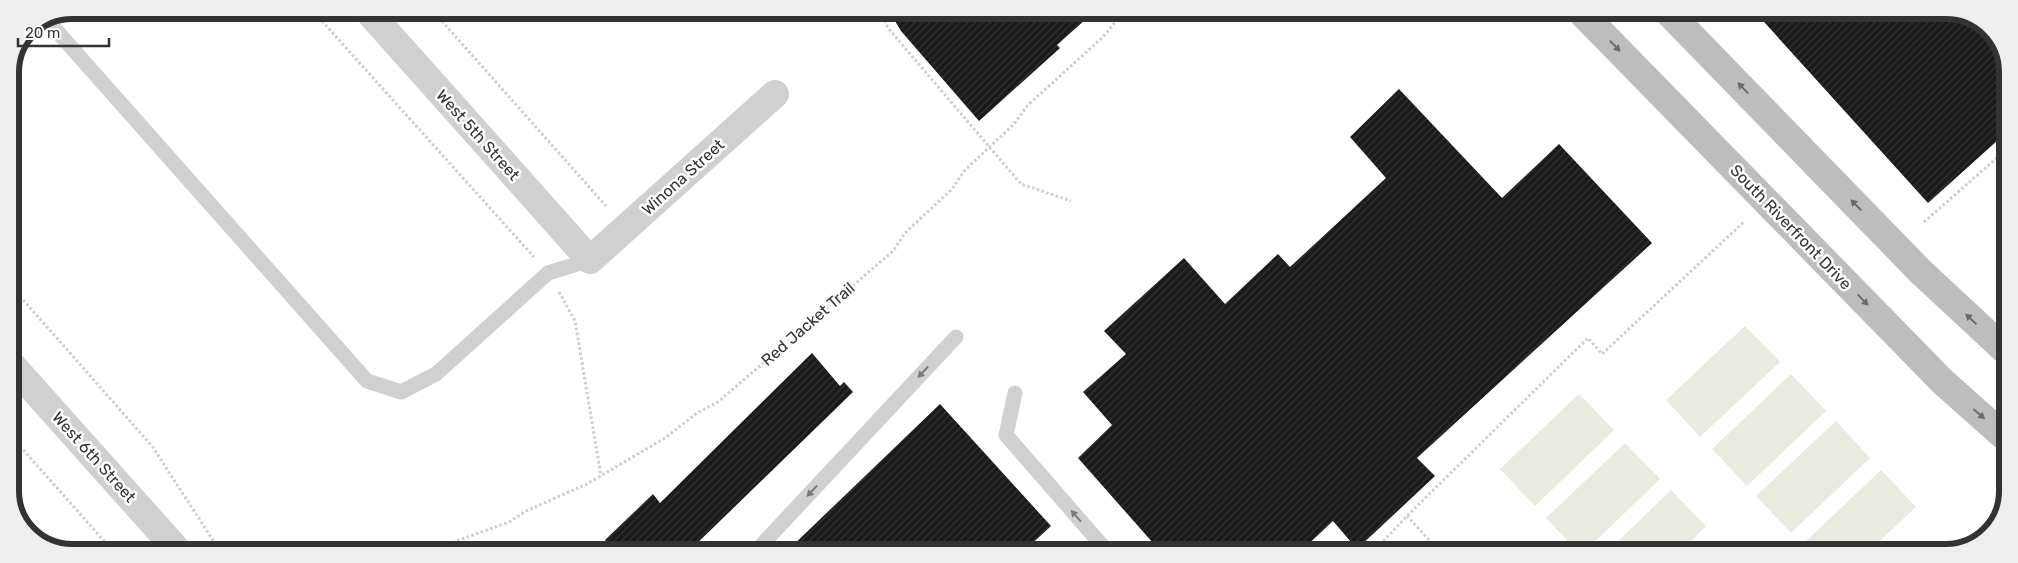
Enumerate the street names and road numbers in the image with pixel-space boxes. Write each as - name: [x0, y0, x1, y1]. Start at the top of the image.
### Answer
- street label: West 5th Street: [432, 86, 524, 184]
- street label: Winona Street: [638, 135, 728, 219]
- street label: South Riverfront Drive: [1726, 161, 1856, 293]
- street label: Red Jacket Trail: [757, 278, 859, 370]
- street label: West 6th Street: [48, 408, 140, 506]

